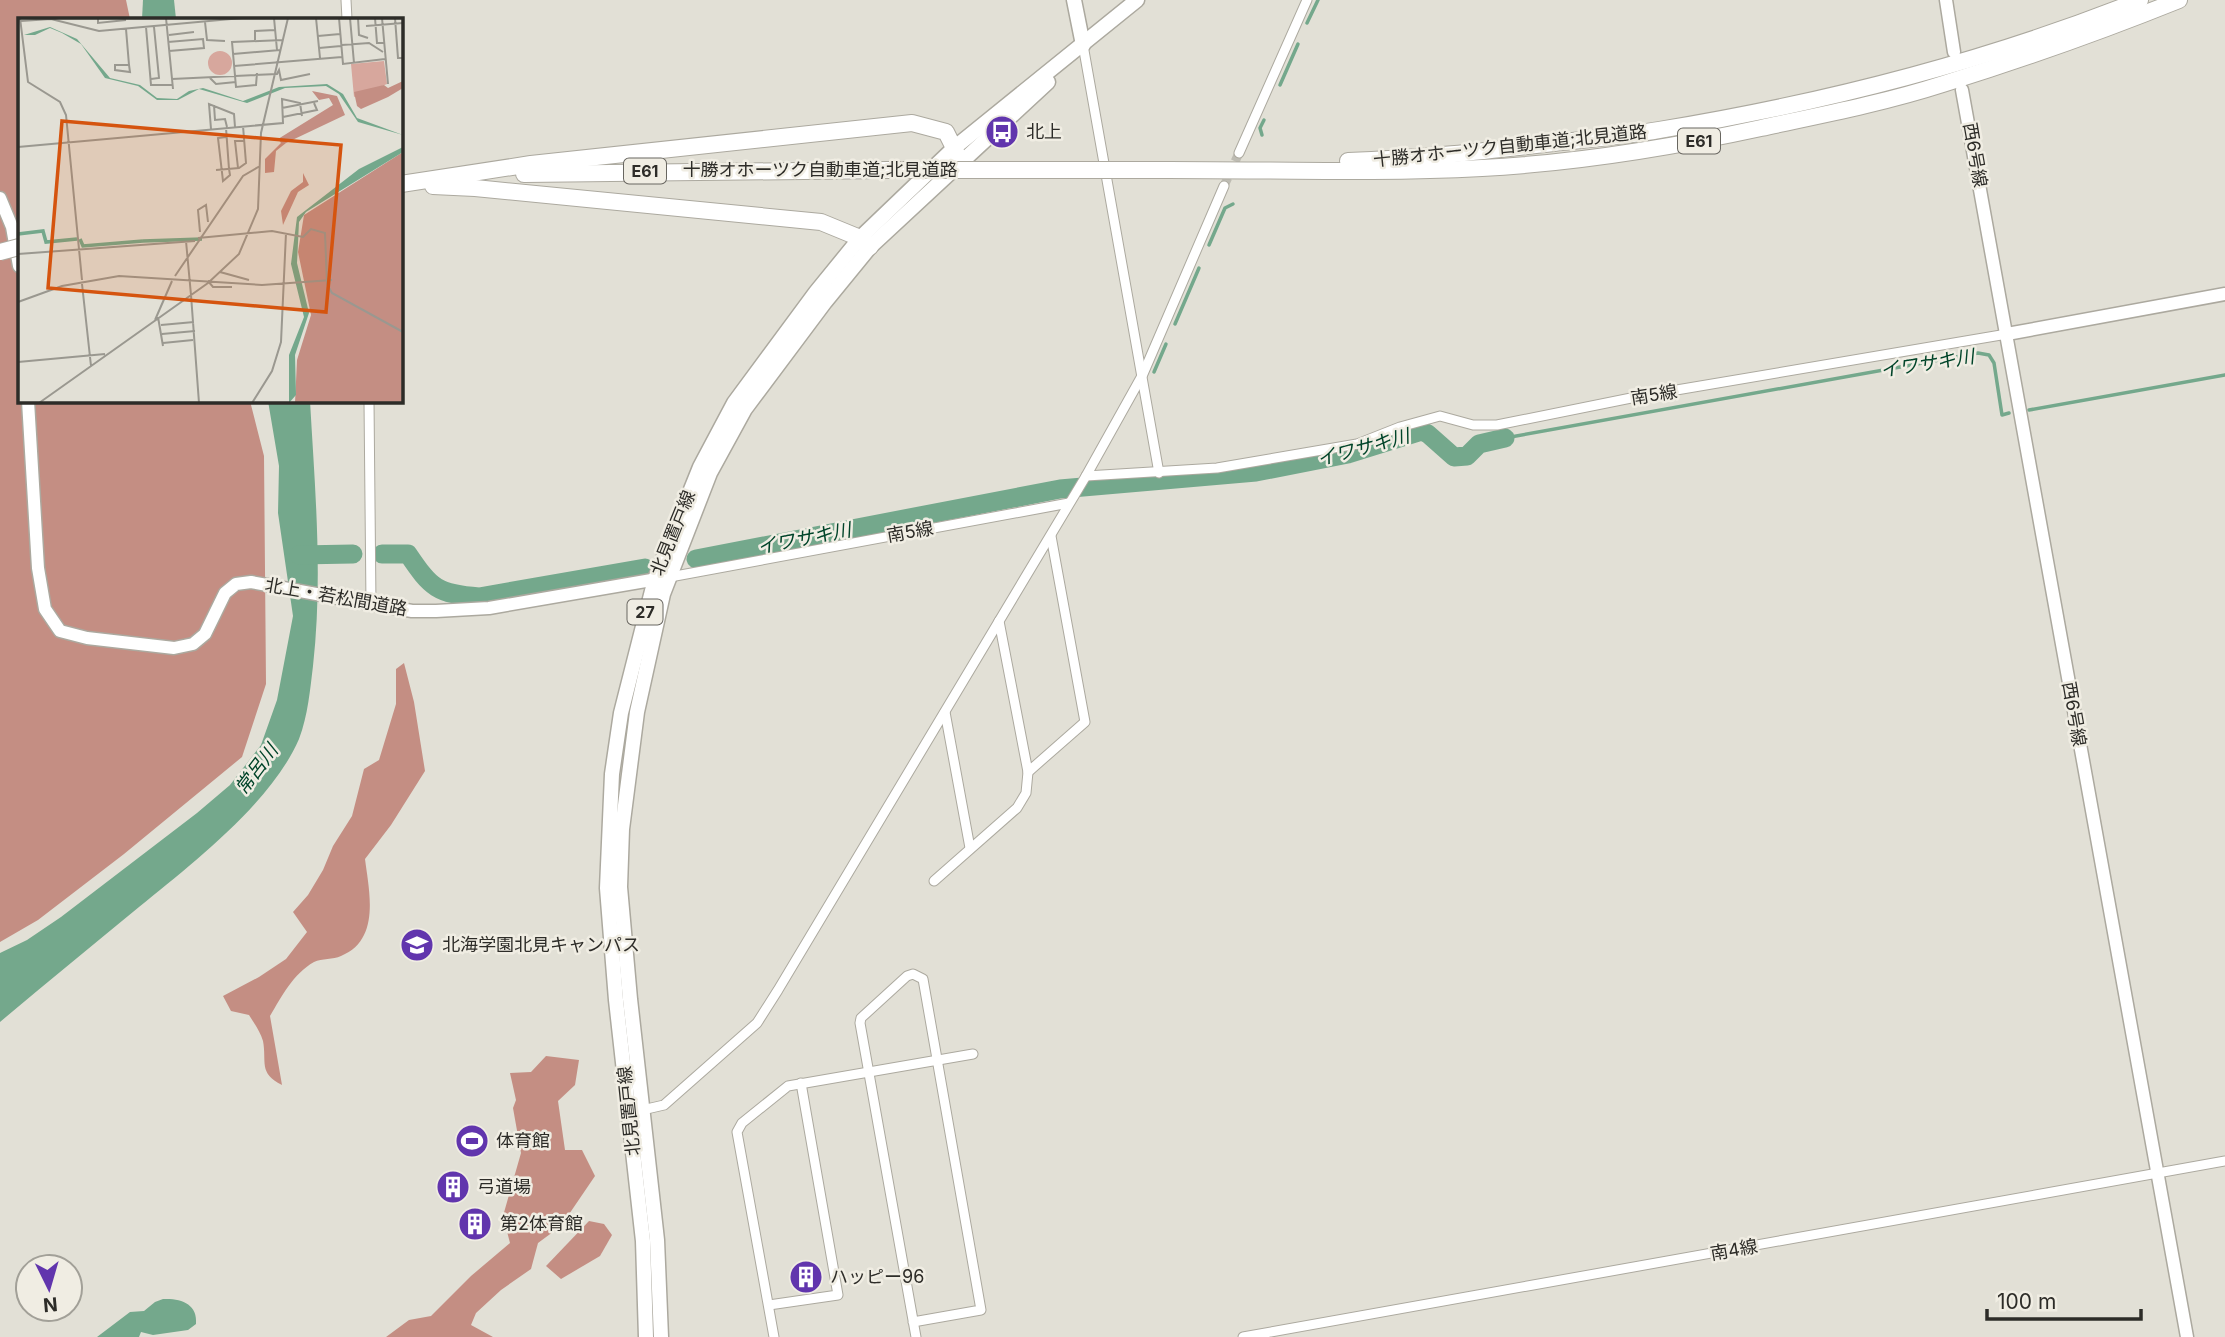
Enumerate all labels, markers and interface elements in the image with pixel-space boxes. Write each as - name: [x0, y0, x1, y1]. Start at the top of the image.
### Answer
- inset map: [18, 18, 402, 402]
- bus stop icon: 北上: [983, 113, 1021, 151]
- place label: 北上: [1026, 121, 1062, 142]
- street label: 十勝オホーツク自動車道;北見道路: [1372, 121, 1648, 170]
- street label: 西6号線: [1959, 121, 1991, 189]
- road number: E61: [1678, 128, 1720, 154]
- road number: E61: [624, 158, 666, 183]
- street label: 十勝オホーツク自動車道;北見道路: [682, 159, 958, 180]
- water label: イワサキ川: [1878, 344, 1978, 382]
- street label: 南5線: [1629, 380, 1679, 409]
- water label: イワサキ川: [1314, 424, 1414, 471]
- street label: 北見置戸線: [646, 487, 699, 578]
- street label: 南5線: [885, 517, 935, 546]
- water label: イワサキ川: [755, 518, 855, 559]
- street label: 北上・若松間道路: [263, 574, 409, 619]
- road number: 27: [628, 600, 662, 624]
- street label: 西6号線: [2058, 680, 2090, 748]
- water label: 常呂川: [230, 738, 284, 799]
- school or university icon: 北海学園北見キャンパス: [398, 926, 436, 964]
- place label: 北海学園北見キャンパス: [442, 934, 640, 955]
- street label: 北見置戸線: [613, 1065, 644, 1157]
- sports icon: 体育館: [453, 1122, 491, 1160]
- place label: 体育館: [496, 1130, 550, 1151]
- building icon: 弓道場: [434, 1168, 472, 1206]
- place label: 弓道場: [477, 1176, 531, 1197]
- building icon: 第2体育館: [456, 1205, 494, 1243]
- place label: 第2体育館: [500, 1213, 583, 1234]
- street label: 南4線: [1709, 1235, 1759, 1264]
- north arrow: [14, 1253, 84, 1323]
- building icon: ハッピー96: [787, 1258, 825, 1296]
- place label: ハッピー96: [830, 1266, 924, 1287]
- scale bar: [1987, 1278, 2141, 1322]
- text: 100 m: [1997, 1289, 2056, 1314]
- text: N: [42, 1292, 59, 1317]

